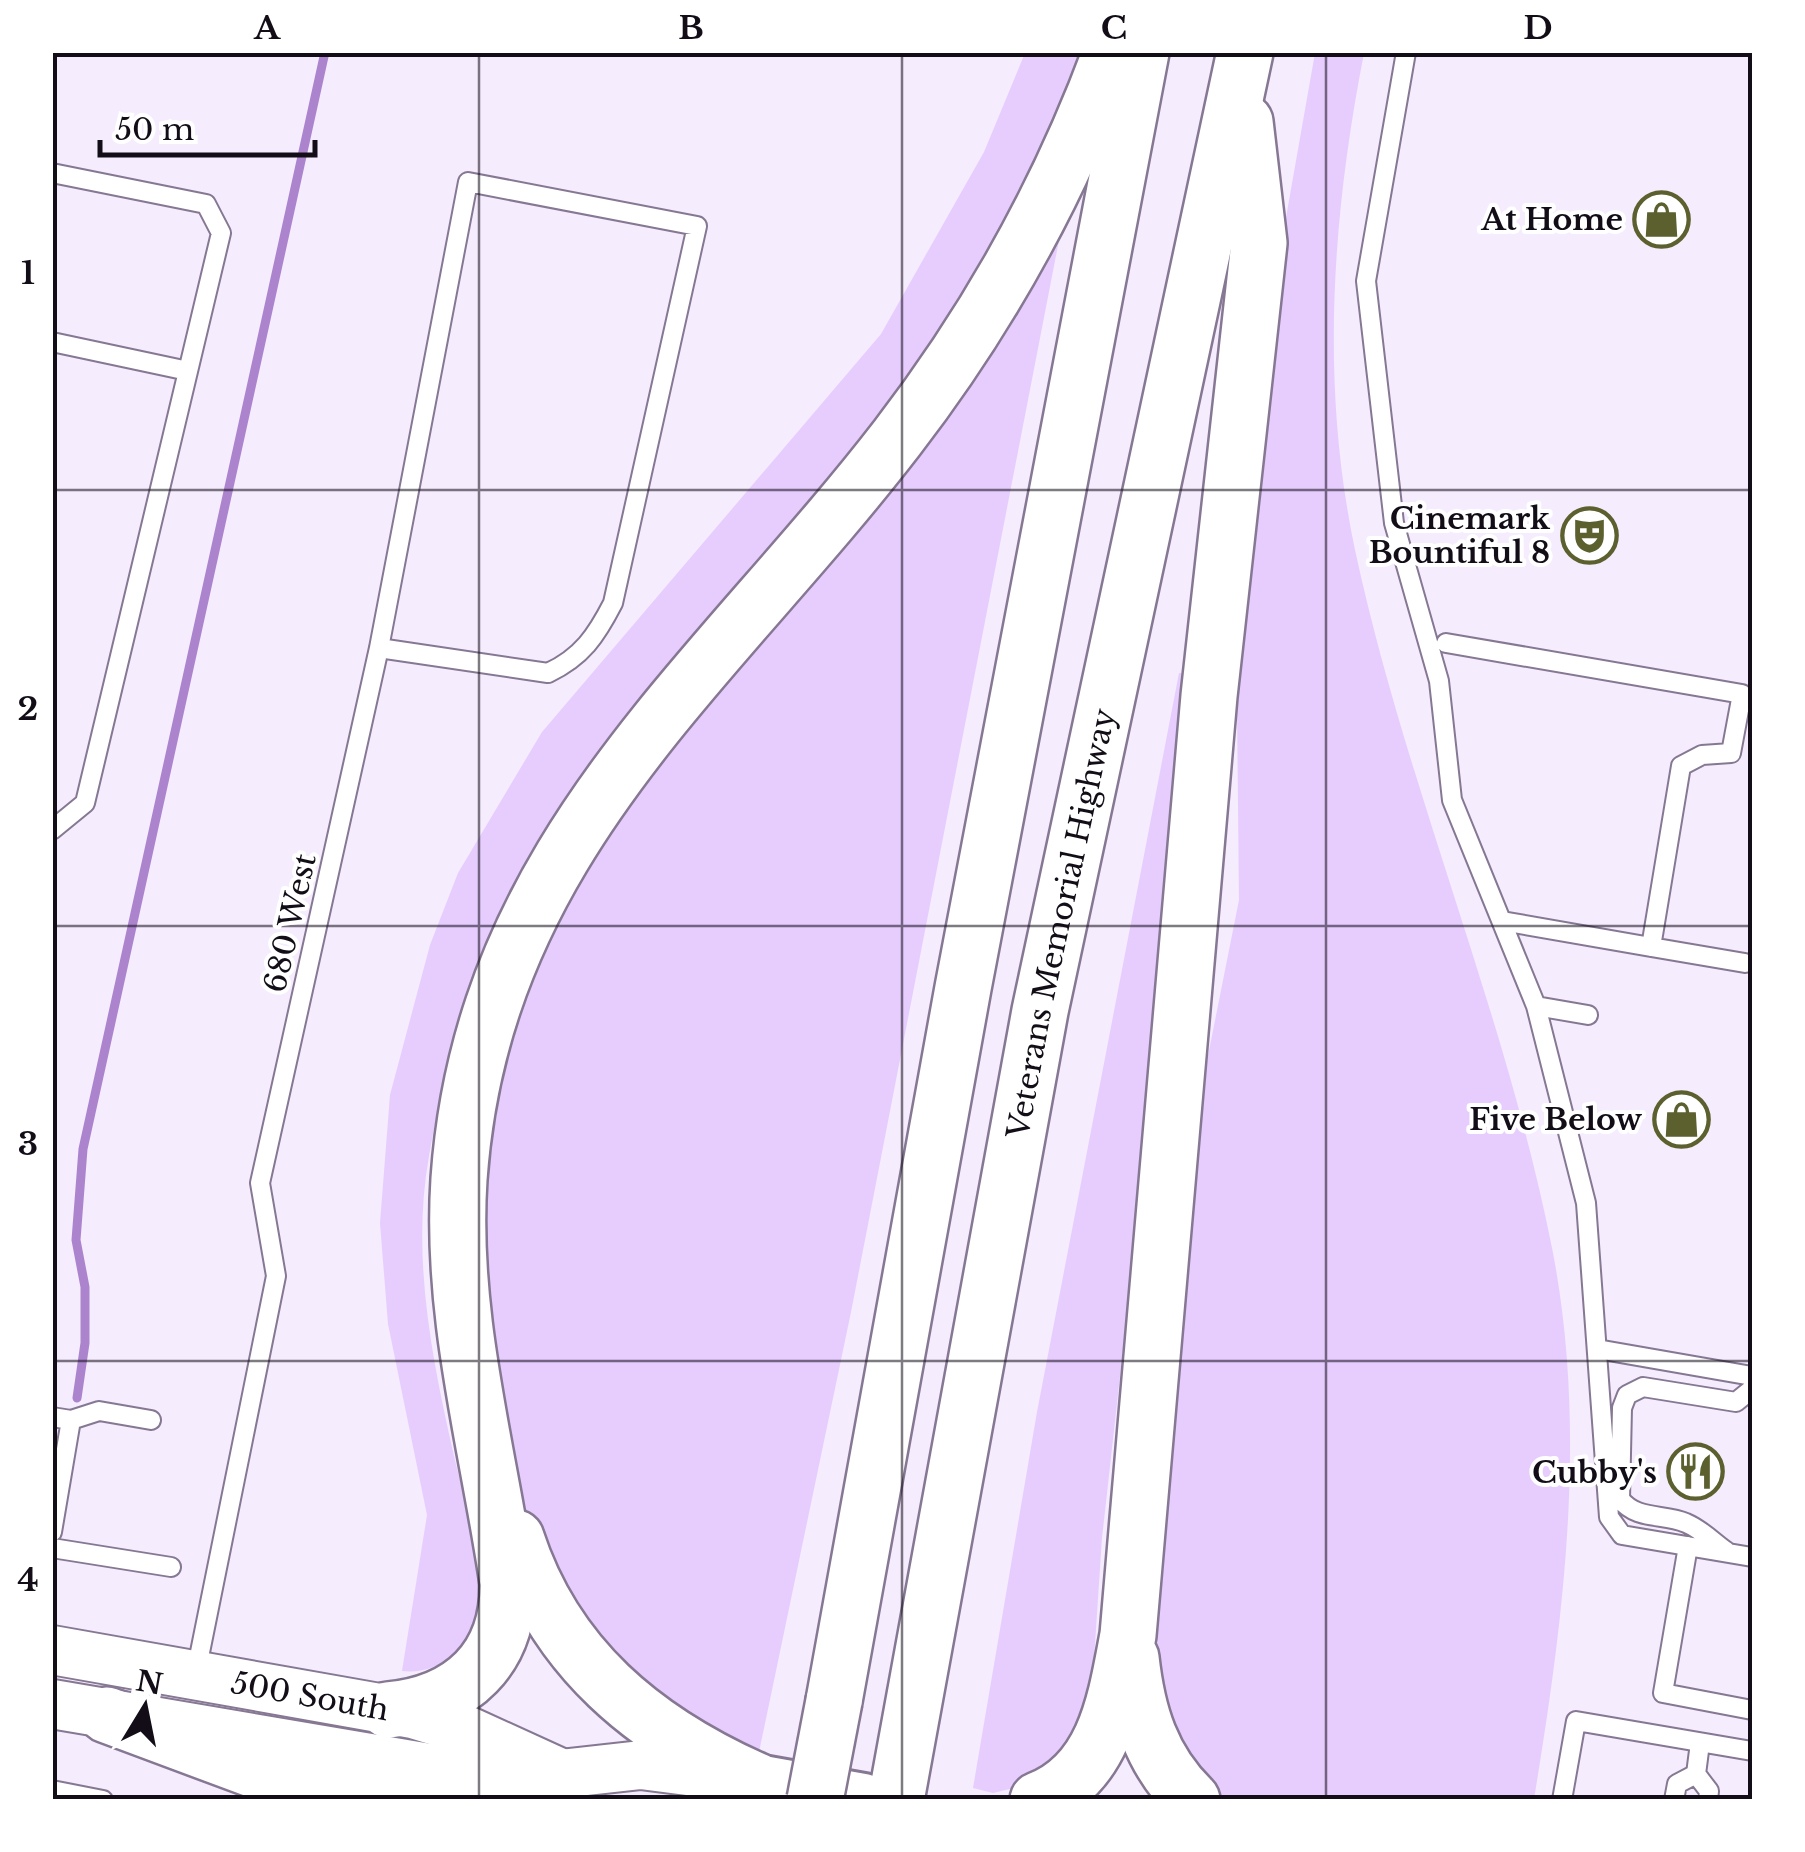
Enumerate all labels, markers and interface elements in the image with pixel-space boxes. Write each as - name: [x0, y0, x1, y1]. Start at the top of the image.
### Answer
- text: A: [253, 8, 281, 48]
- text: B: [678, 8, 704, 48]
- text: C: [1101, 8, 1127, 48]
- text: D: [1523, 8, 1553, 48]
- scale bar: [100, 95, 315, 157]
- text: 50 m: [115, 111, 194, 148]
- shop icon: At Home: [1632, 189, 1692, 249]
- place label: At Home: [1480, 201, 1623, 238]
- text: 1: [21, 253, 35, 293]
- place label: Cinemark Bountiful 8: [1369, 500, 1551, 571]
- theatre icon: Cinemark Bountiful 8: [1559, 505, 1619, 565]
- text: 2: [18, 689, 38, 729]
- street label: Veterans Memorial Highway: [998, 705, 1123, 1142]
- street label: 680 West: [256, 849, 324, 996]
- shop icon: Five Below: [1651, 1089, 1711, 1149]
- place label: Five Below: [1469, 1101, 1642, 1138]
- text: 3: [18, 1124, 38, 1164]
- restaurant icon: Cubby's: [1666, 1442, 1726, 1502]
- place label: Cubby's: [1532, 1454, 1657, 1491]
- text: 4: [17, 1560, 39, 1600]
- north arrow: [95, 1657, 195, 1757]
- text: N: [133, 1663, 165, 1702]
- street label: 500 South: [228, 1664, 392, 1728]

